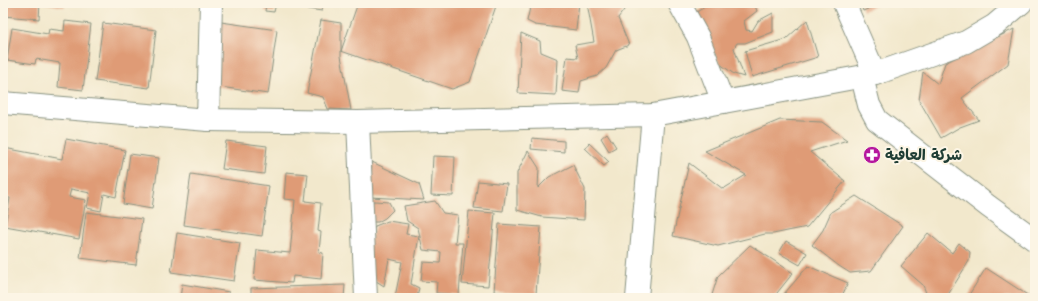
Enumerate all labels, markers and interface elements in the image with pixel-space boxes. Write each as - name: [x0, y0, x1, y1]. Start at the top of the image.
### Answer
- pharmacy icon: شركة العافية: [862, 145, 882, 165]
- place label: شركة العافية: [885, 146, 962, 164]

